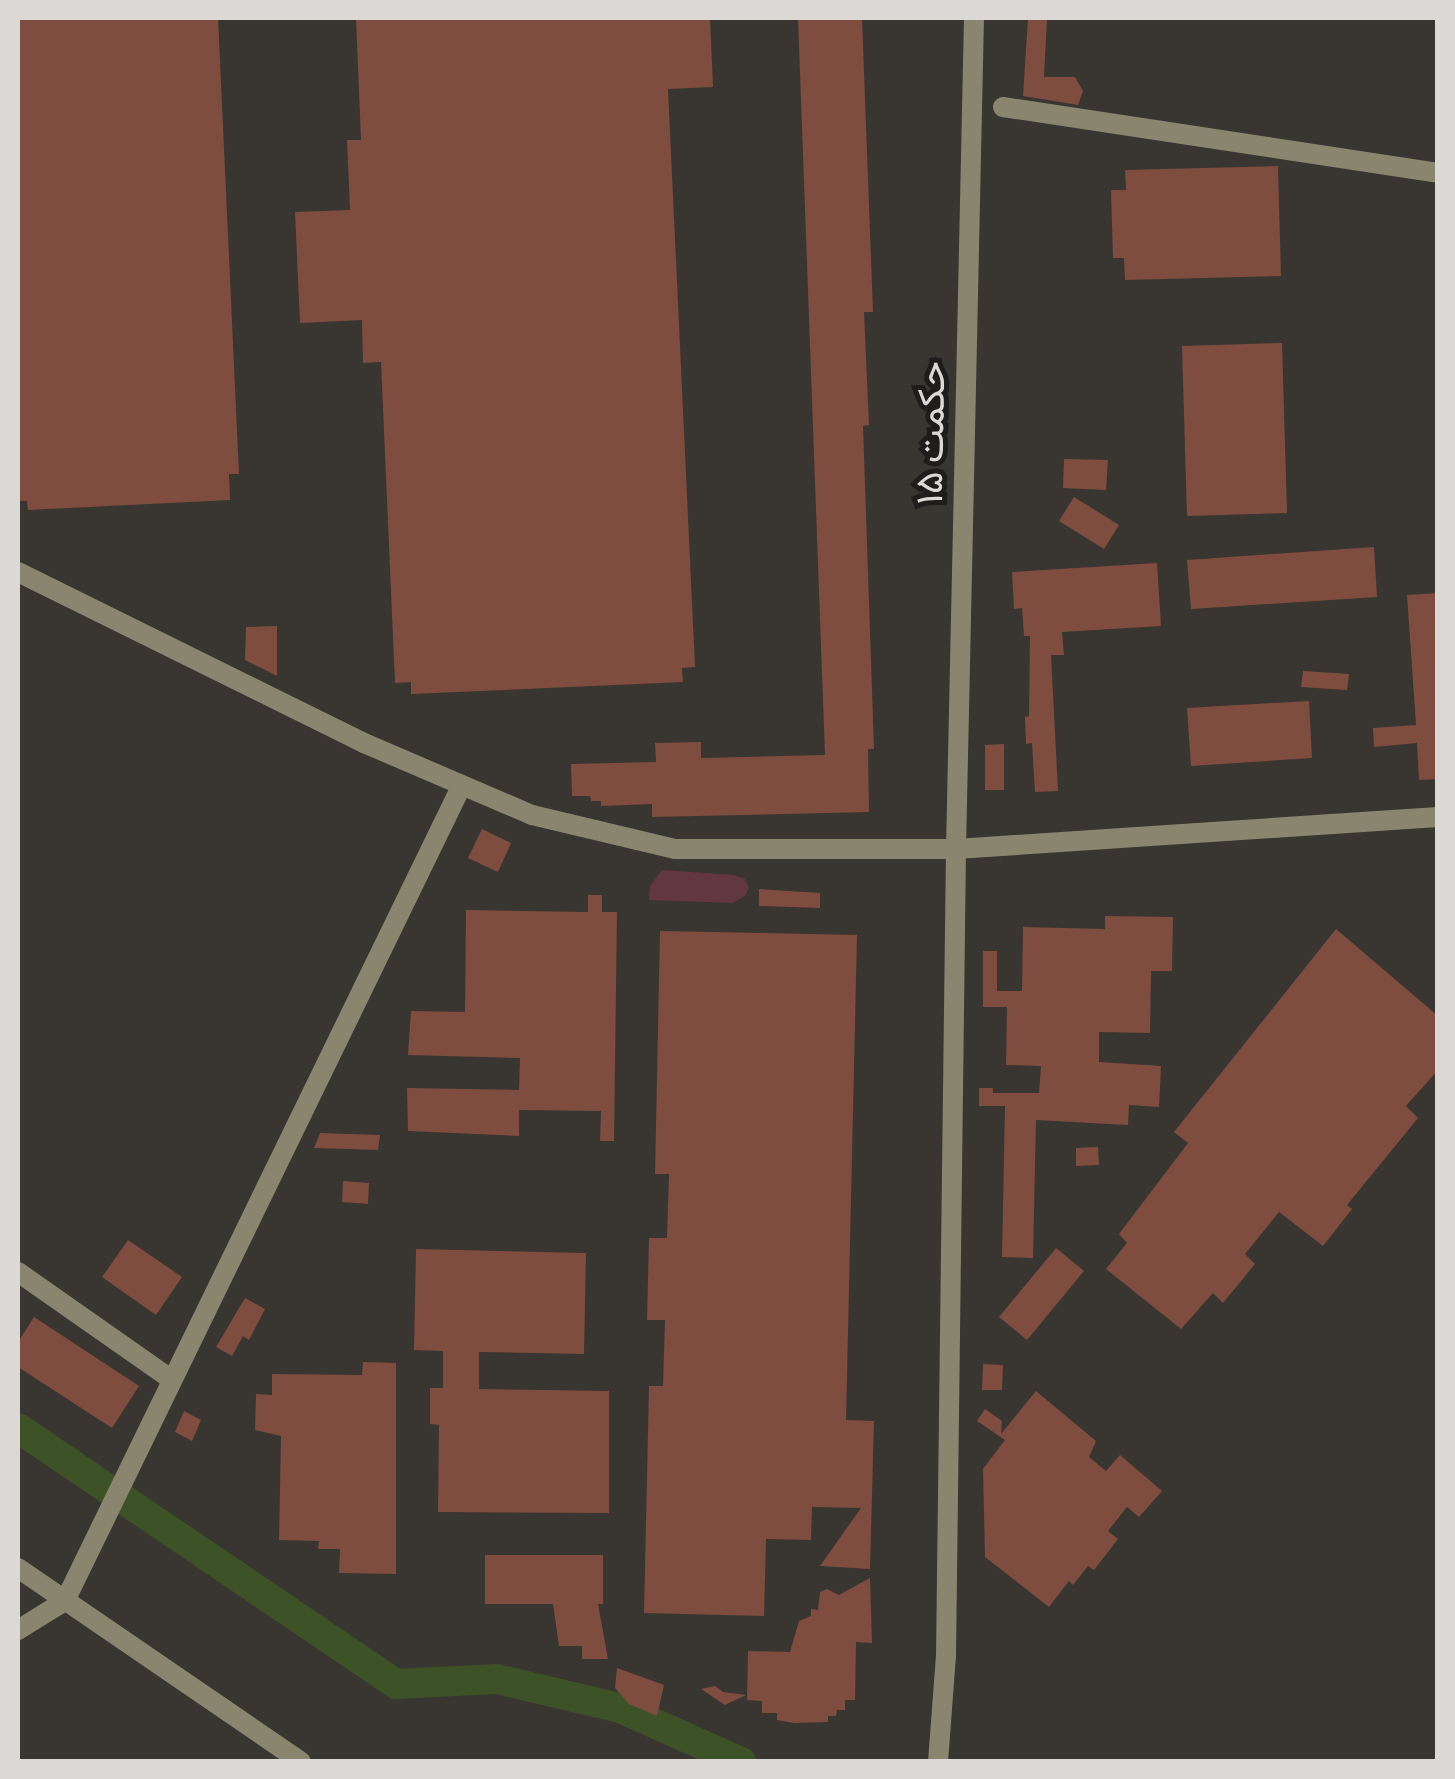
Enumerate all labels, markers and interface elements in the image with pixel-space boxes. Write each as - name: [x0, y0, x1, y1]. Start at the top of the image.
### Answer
- street label: حکمت ۱۵: [906, 361, 954, 505]

